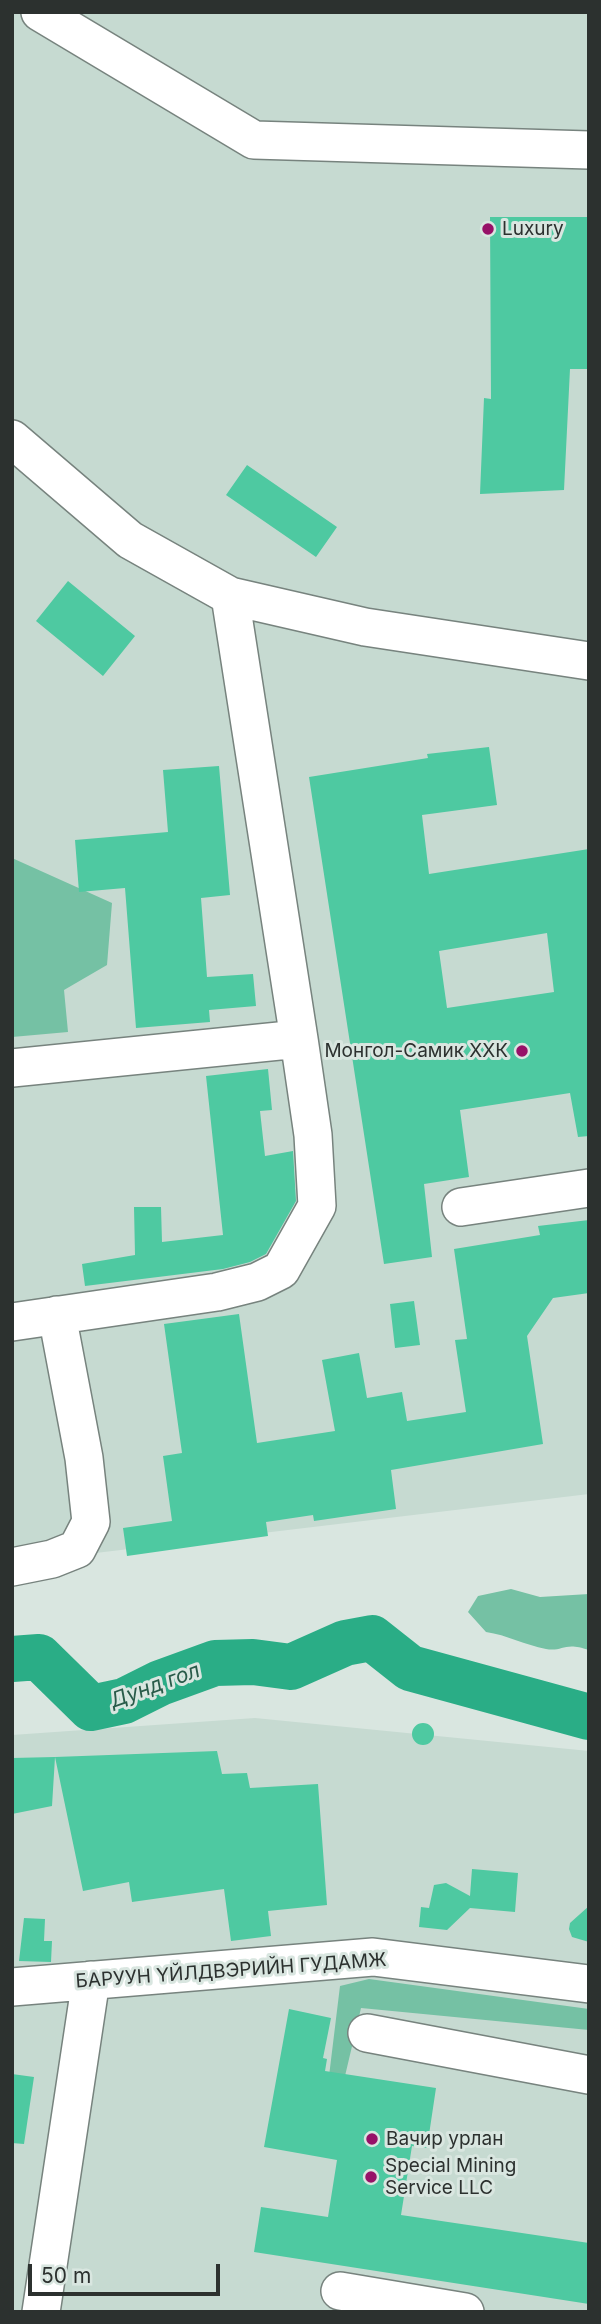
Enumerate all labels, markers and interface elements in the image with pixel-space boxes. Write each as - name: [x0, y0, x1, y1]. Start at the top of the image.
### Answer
- place label: Luxury: [502, 218, 564, 240]
- marker: Luxury: [480, 221, 496, 237]
- place label: Монгол-Самик ХХК: [324, 1040, 508, 1062]
- marker: Монгол-Самик ХХК: [514, 1043, 530, 1059]
- water label: Дунд гол: [106, 1658, 204, 1714]
- street label: БАРУУН ҮЙЛДВЭРИЙН ГУДАМЖ: [75, 1949, 387, 1993]
- place label: Вачир урлан: [386, 2128, 503, 2150]
- marker: Вачир урлан: [364, 2131, 380, 2147]
- place label: Special Mining Service LLC: [385, 2155, 516, 2199]
- marker: Special Mining Service LLC: [363, 2169, 379, 2185]
- scale bar: [32, 2250, 224, 2294]
- text: 50 m: [41, 2263, 91, 2288]

